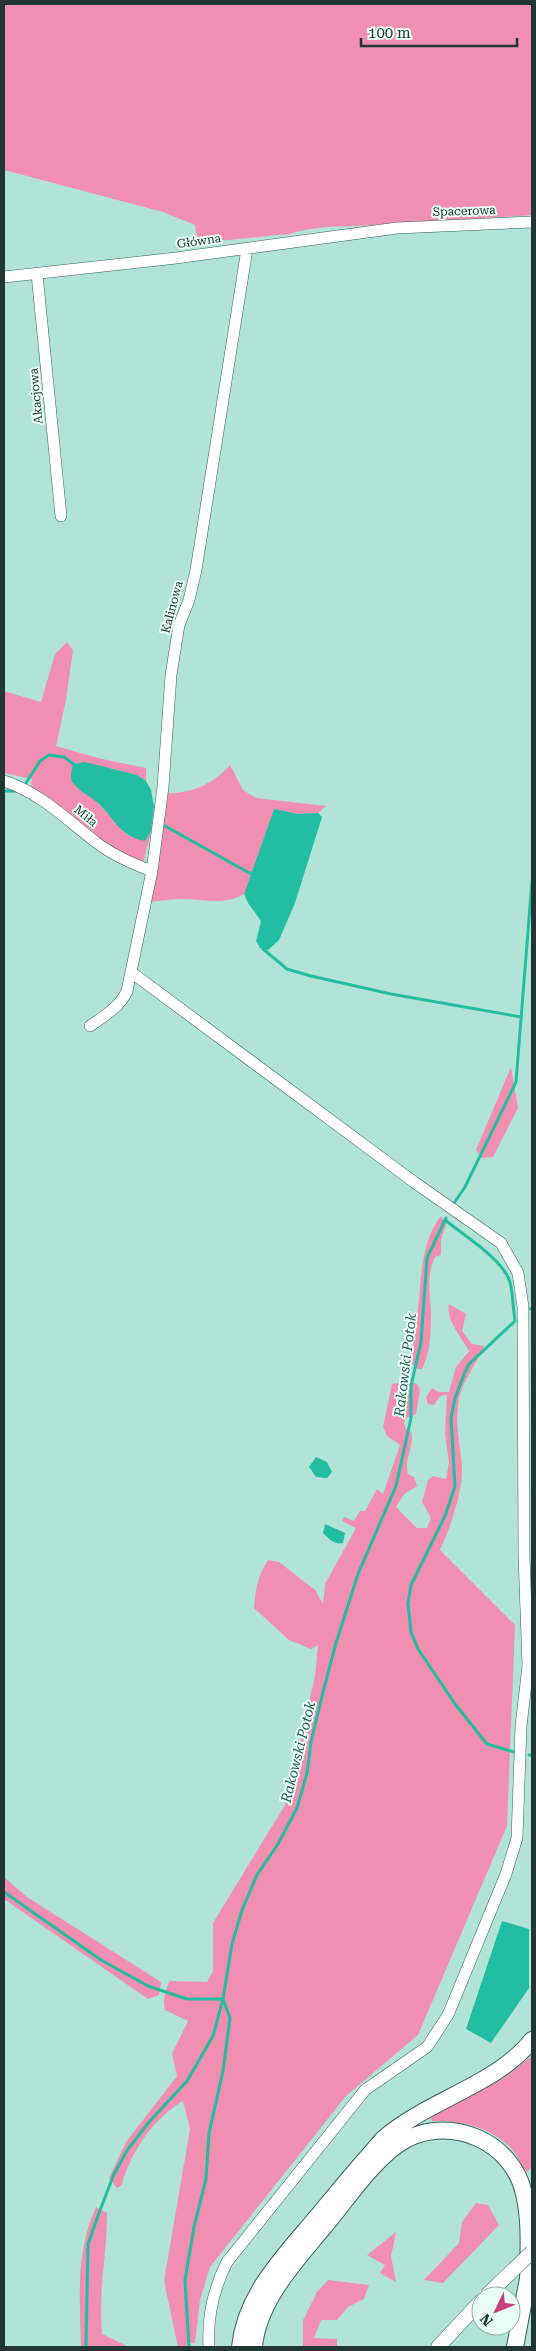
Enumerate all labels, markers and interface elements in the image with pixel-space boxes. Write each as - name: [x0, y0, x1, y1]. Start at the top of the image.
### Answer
- scale bar: [361, 15, 517, 47]
- text: 100 m: [368, 24, 411, 42]
- street label: Spacerowa: [432, 203, 496, 219]
- street label: Główna: [176, 231, 222, 251]
- street label: Akacjowa: [27, 367, 45, 424]
- street label: Kalinowa: [158, 579, 186, 635]
- street label: Miła: [72, 803, 101, 830]
- water label: Rakowski Potok: [391, 1312, 419, 1419]
- water label: Rakowski Potok: [277, 1699, 318, 1805]
- north arrow: [471, 2286, 521, 2336]
- text: N: [477, 2310, 496, 2329]

